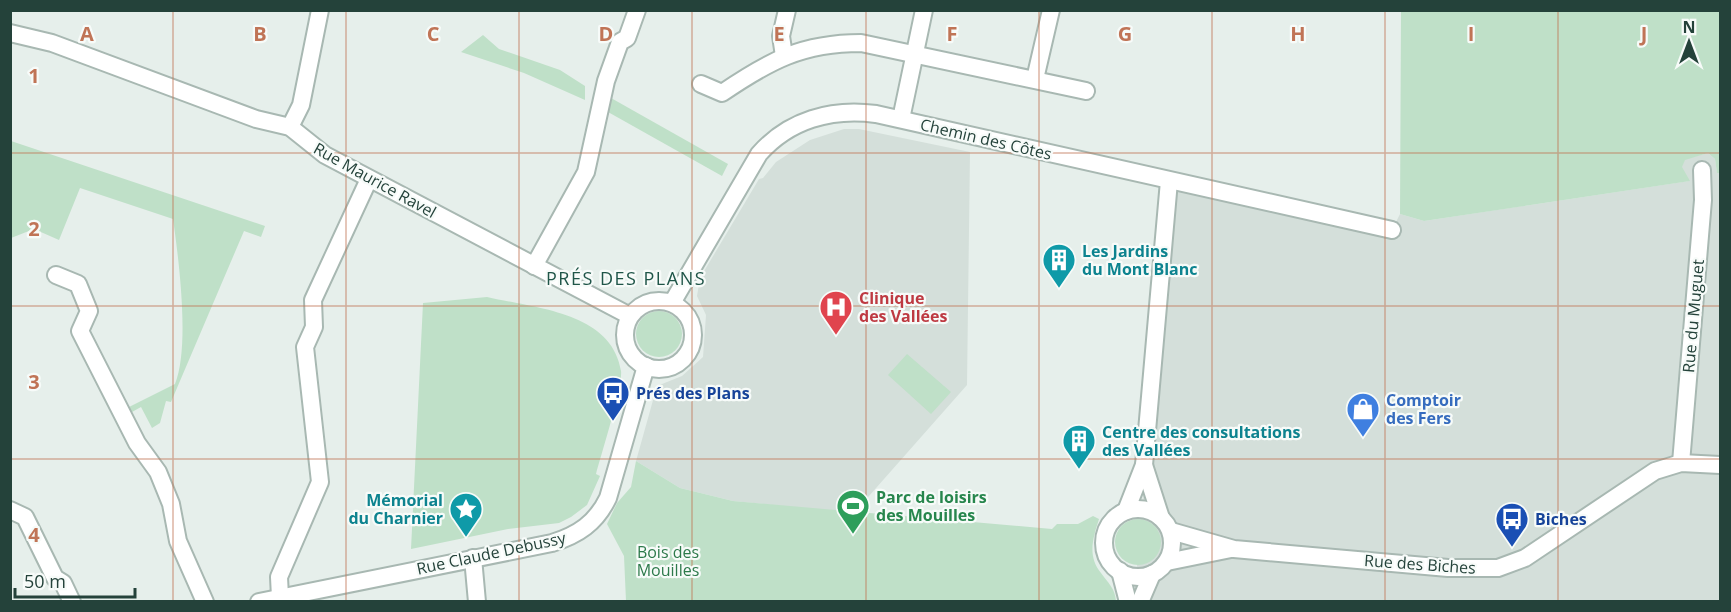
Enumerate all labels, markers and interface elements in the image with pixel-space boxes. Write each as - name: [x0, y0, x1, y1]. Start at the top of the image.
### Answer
- north arrow: [1659, 12, 1719, 72]
- text: N: [1682, 16, 1696, 38]
- text: A: [80, 20, 94, 47]
- text: B: [253, 20, 267, 47]
- text: C: [427, 20, 440, 47]
- text: D: [599, 20, 613, 47]
- text: E: [773, 20, 785, 47]
- text: F: [947, 20, 957, 47]
- text: G: [1118, 20, 1132, 47]
- text: H: [1290, 20, 1306, 47]
- text: I: [1468, 20, 1474, 47]
- text: J: [1639, 20, 1647, 47]
- text: 1: [28, 62, 40, 89]
- street label: Chemin des Côtes: [918, 113, 1054, 165]
- street label: Rue Maurice Ravel: [310, 137, 440, 223]
- text: 2: [28, 215, 40, 242]
- place label: Les Jardins du Mont Blanc: [1082, 240, 1197, 280]
- building icon: Les Jardins du Mont Blanc: [1041, 242, 1077, 289]
- street label: Rue du Muguet: [1677, 258, 1709, 374]
- district label: PRÉS DES PLANS: [546, 266, 706, 290]
- place label: Clinique des Vallées: [859, 287, 947, 327]
- hospital icon: Clinique des Vallées: [818, 289, 854, 336]
- text: 3: [28, 368, 40, 395]
- bus stop icon: Prés des Plans: [595, 375, 631, 422]
- place label: Prés des Plans: [636, 382, 750, 404]
- place label: Comptoir des Fers: [1386, 389, 1461, 429]
- shop icon: Comptoir des Fers: [1345, 391, 1381, 438]
- place label: Centre des consultations des Vallées: [1102, 421, 1301, 461]
- building icon: Centre des consultations des Vallées: [1061, 423, 1097, 470]
- place label: Parc de loisirs des Mouilles: [876, 486, 987, 526]
- sports icon: Parc de loisirs des Mouilles: [835, 488, 871, 535]
- place label: Mémorial du Charnier: [348, 489, 443, 529]
- place icon: Mémorial du Charnier: [448, 491, 484, 538]
- bus stop icon: Biches: [1494, 501, 1530, 548]
- place label: Biches: [1535, 508, 1587, 530]
- text: 4: [28, 521, 40, 548]
- street label: Rue Claude Debussy: [414, 526, 569, 580]
- park label: Bois des Mouilles: [637, 541, 699, 581]
- street label: Rue des Biches: [1363, 549, 1477, 579]
- scale bar: [15, 561, 135, 599]
- text: 50 m: [24, 569, 66, 593]

